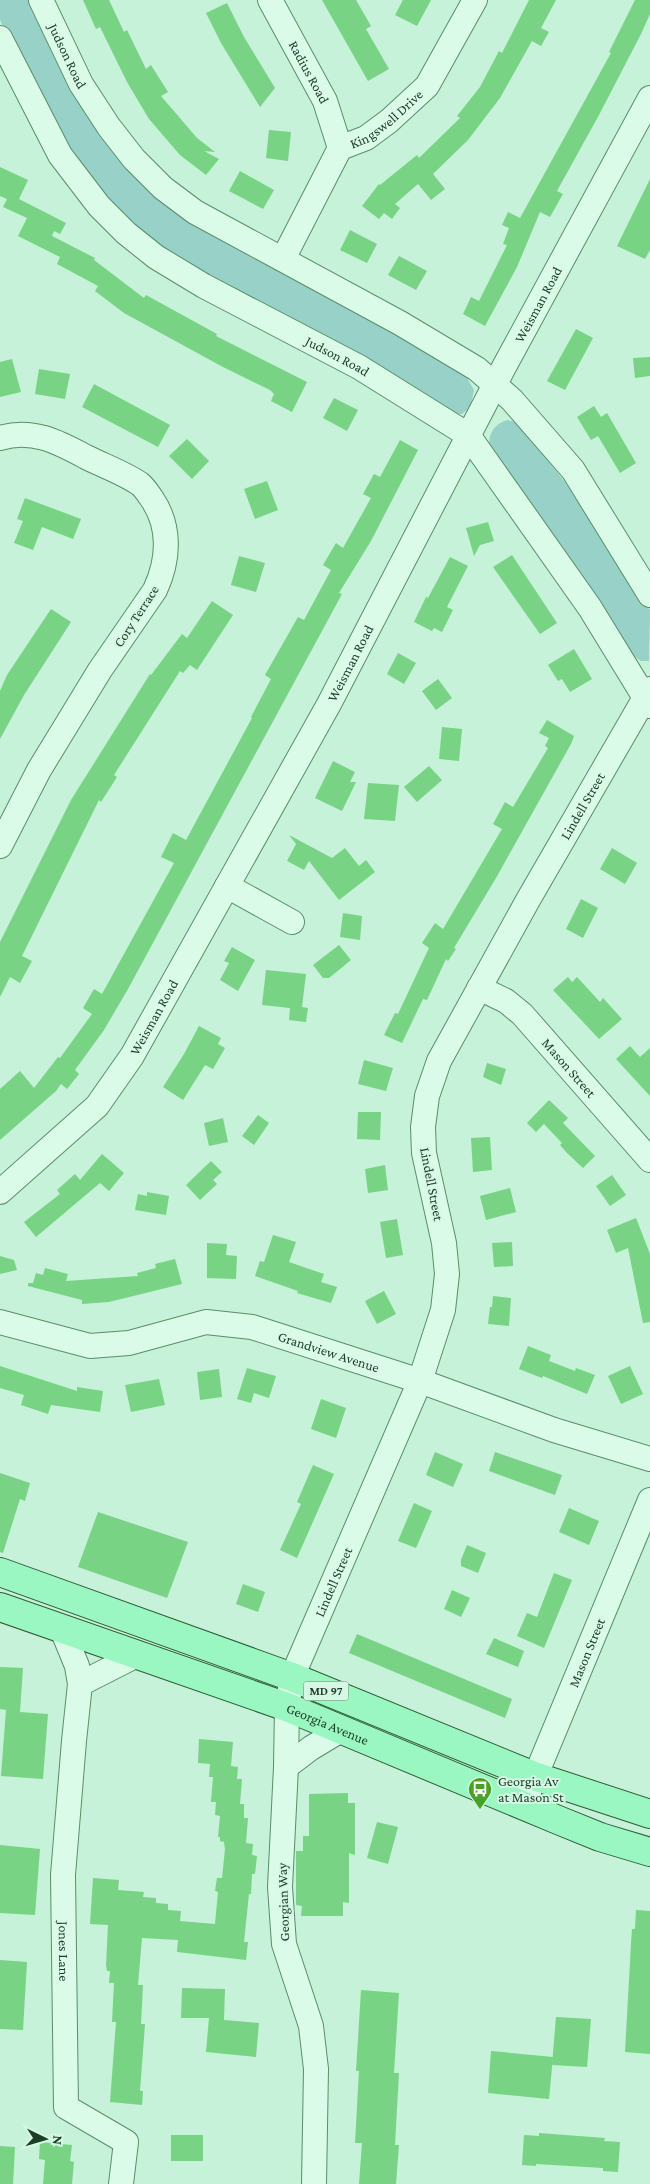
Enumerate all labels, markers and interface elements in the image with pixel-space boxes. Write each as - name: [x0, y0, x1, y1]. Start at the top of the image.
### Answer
- street label: Judson Road: [45, 19, 90, 92]
- street label: Radius Road: [286, 38, 333, 107]
- street label: Kingswell Drive: [348, 86, 426, 151]
- street label: Weisman Road: [511, 263, 565, 345]
- street label: Judson Road: [301, 332, 373, 380]
- street label: Cory Terrace: [110, 582, 162, 650]
- street label: Weisman Road: [324, 622, 377, 704]
- street label: Lindell Street: [557, 769, 608, 842]
- street label: Weisman Road: [126, 976, 181, 1058]
- street label: Mason Street: [539, 1035, 600, 1101]
- street label: Lindell Street: [417, 1146, 447, 1222]
- street label: Grandview Avenue: [276, 1328, 381, 1375]
- street label: Lindell Street: [311, 1544, 355, 1619]
- street label: Mason Street: [565, 1615, 608, 1690]
- road number: MD 97: [304, 1682, 348, 1700]
- street label: Georgia Avenue: [284, 1700, 371, 1748]
- place label: Georgia Av at Mason St: [498, 1773, 564, 1805]
- bus stop icon: Georgia Av at Mason St: [467, 1776, 493, 1810]
- street label: Georgian Way: [274, 1862, 292, 1942]
- street label: Jones Lane: [56, 1919, 72, 1981]
- north arrow: [20, 2114, 70, 2164]
- text: N: [50, 2135, 66, 2146]

